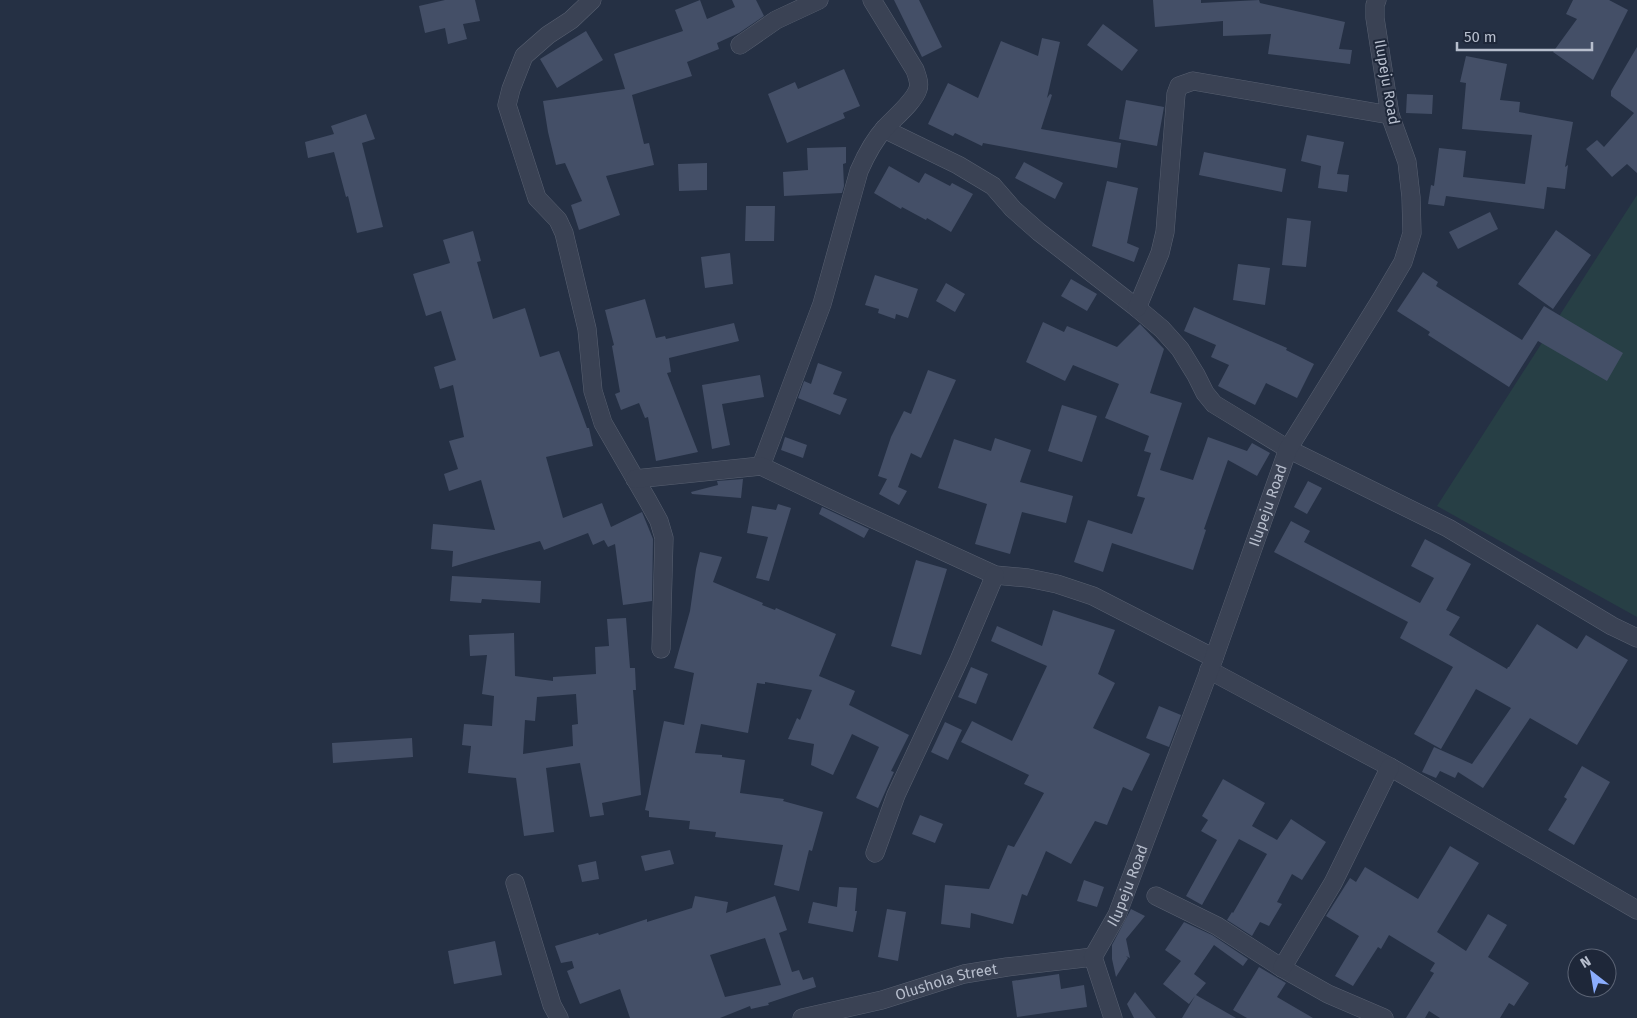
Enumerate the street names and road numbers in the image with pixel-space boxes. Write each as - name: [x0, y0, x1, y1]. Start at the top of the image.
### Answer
- street label: Ilupeju Road: [1371, 38, 1403, 126]
- street label: Ilupeju Road: [1245, 462, 1291, 549]
- street label: Ilupeju Road: [1103, 842, 1152, 930]
- street label: Olushola Street: [893, 960, 999, 1004]

